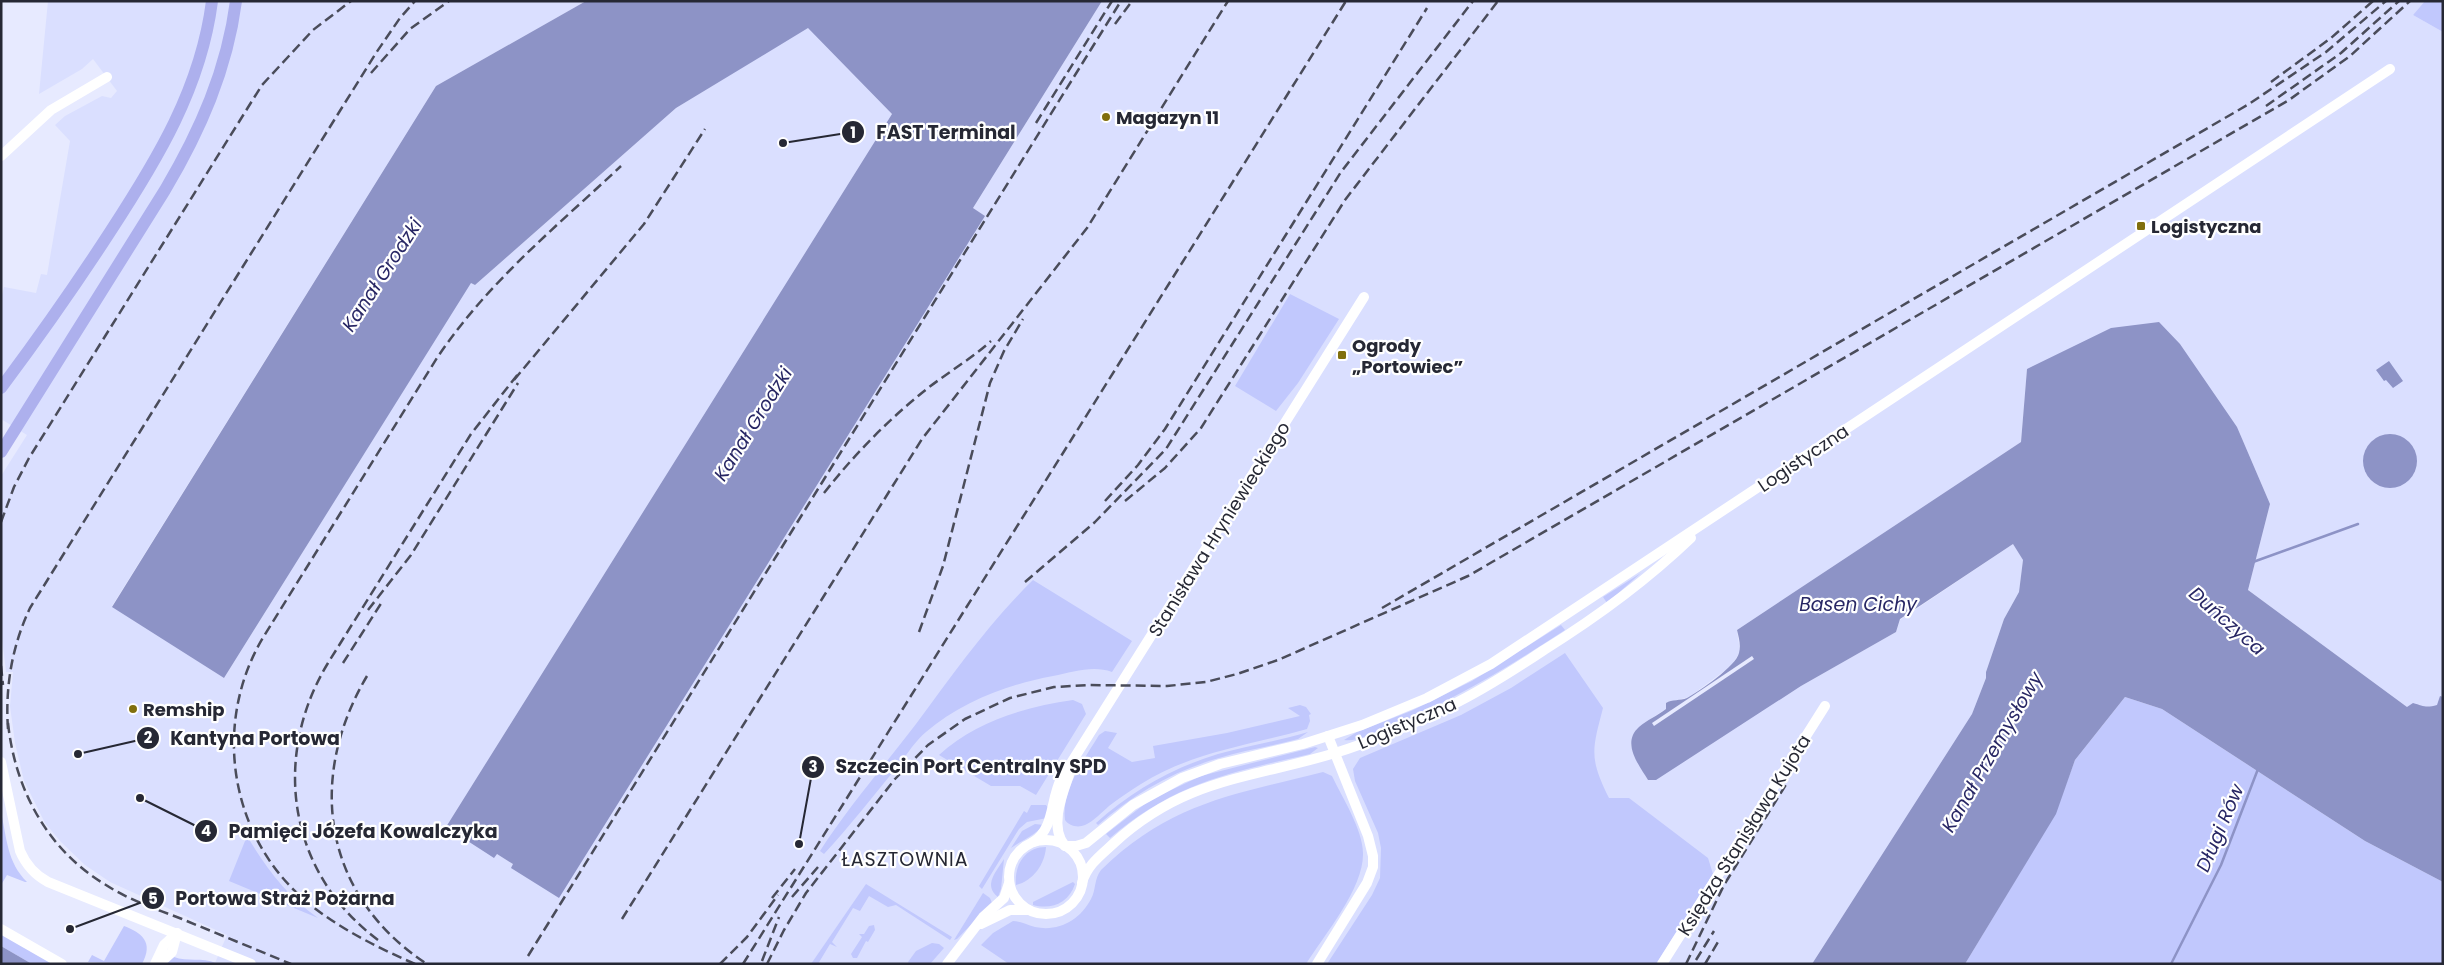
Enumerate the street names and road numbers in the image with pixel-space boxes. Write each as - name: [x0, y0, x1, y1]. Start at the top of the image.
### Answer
- street label: Stanisława Hryniewieckiego: [1142, 417, 1296, 641]
- street label: Logistyczna: [1753, 418, 1853, 498]
- street label: Logistyczna: [1354, 691, 1460, 755]
- street label: Księdza Stanisława Kujota: [1672, 730, 1816, 940]

